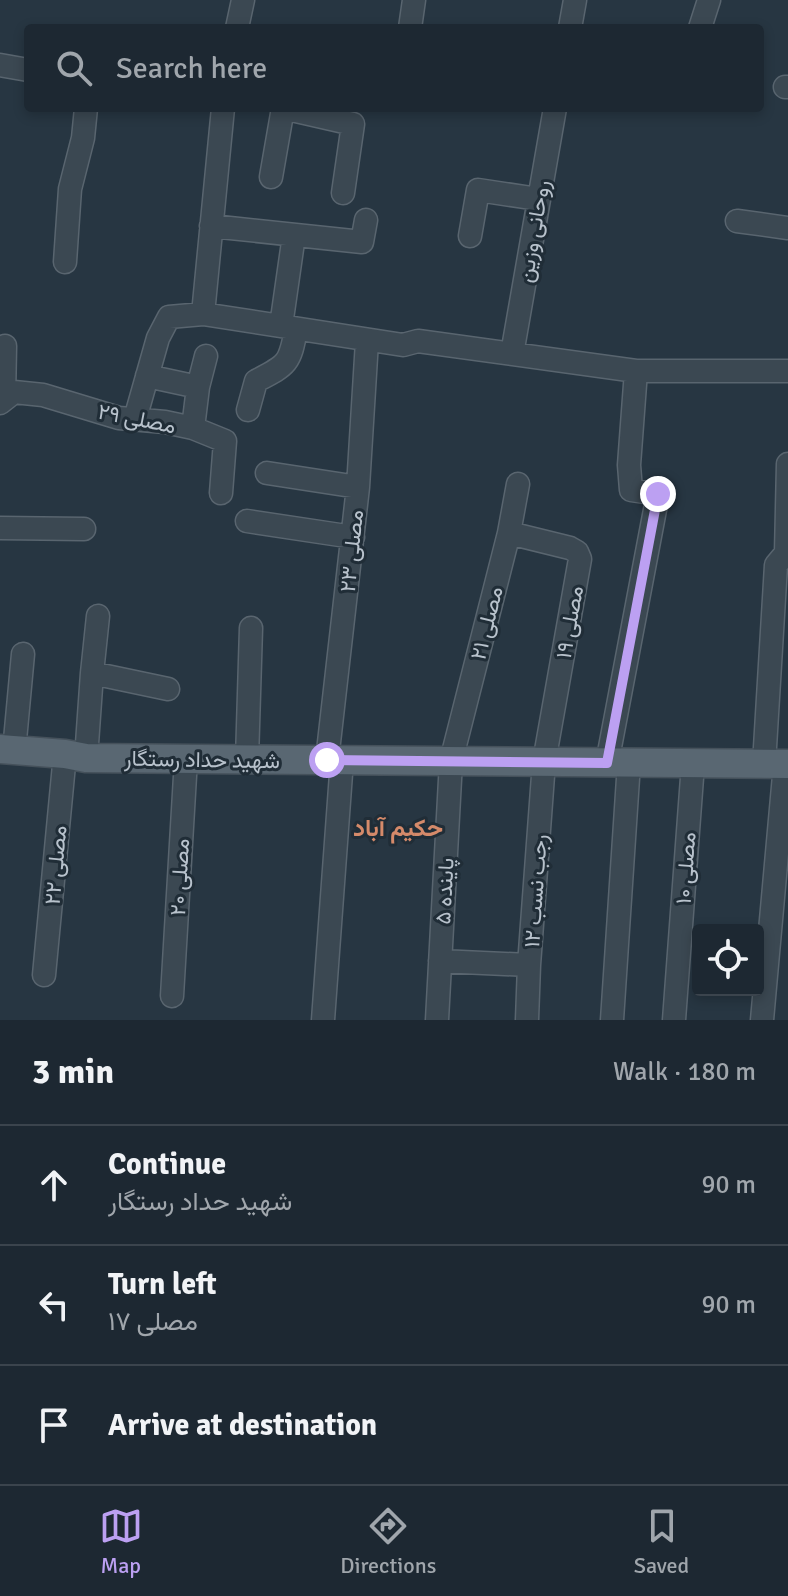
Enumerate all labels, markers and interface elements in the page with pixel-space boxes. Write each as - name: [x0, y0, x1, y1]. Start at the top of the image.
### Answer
- search box: [24, 24, 764, 112]
- icon: search: [52, 46, 96, 90]
- text: Search here: [116, 50, 267, 87]
- street label: روحانی وزین: [511, 178, 556, 284]
- street label: مصلی ۲۹: [96, 398, 178, 439]
- route end: [640, 476, 676, 512]
- street label: مصلی ۲۳: [334, 508, 369, 594]
- street label: مصلی ۱۹: [550, 583, 589, 661]
- street label: مصلی ۲۱: [464, 584, 509, 663]
- route start: [309, 742, 345, 778]
- street label: شهید حداد رستگار: [123, 745, 280, 774]
- district label: حکیم آباد: [353, 813, 443, 844]
- street label: مصلی ۲۲: [39, 824, 72, 906]
- street label: مصلی ۱۰: [670, 831, 701, 905]
- street label: رجب نسب ۱۲: [518, 833, 553, 949]
- street label: مصلی ۲۰: [164, 838, 195, 916]
- street label: پاینده ۵: [429, 857, 461, 925]
- map controls: [692, 924, 764, 996]
- button: locate: [692, 924, 764, 996]
- text: 3 min: [32, 1051, 114, 1093]
- text: Walk · 180 m: [613, 1056, 756, 1088]
- text: Continue: [108, 1146, 226, 1183]
- icon: ahead: [32, 1163, 76, 1207]
- text: 90 m: [701, 1169, 756, 1201]
- text: شهید حداد رستگار: [108, 1186, 292, 1218]
- text: Turn left: [108, 1266, 217, 1303]
- icon: left: [32, 1283, 76, 1327]
- text: 90 m: [701, 1289, 756, 1321]
- text: مصلی ۱۷: [108, 1306, 198, 1338]
- icon: arrive: [32, 1403, 76, 1447]
- text: Arrive at destination: [108, 1407, 377, 1444]
- tab: Map: [99, 1504, 143, 1579]
- tab: Directions: [340, 1504, 436, 1579]
- tab: Saved: [634, 1504, 689, 1579]

